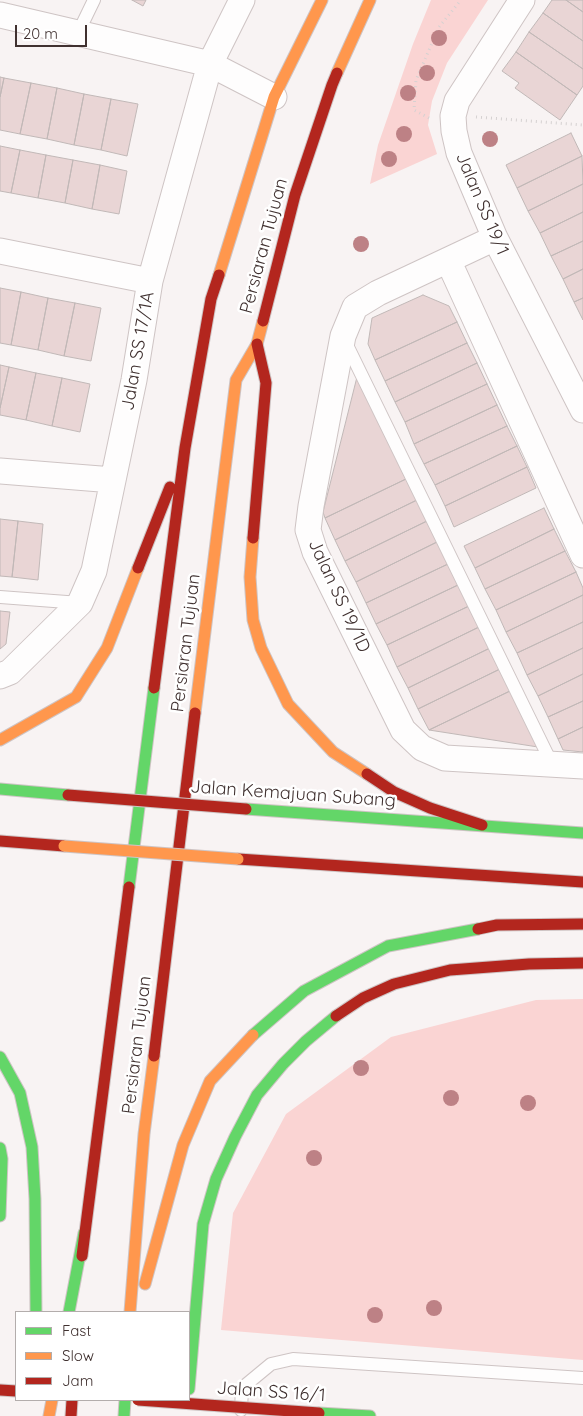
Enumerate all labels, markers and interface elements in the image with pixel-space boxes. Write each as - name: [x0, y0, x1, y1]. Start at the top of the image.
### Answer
- scale bar: [18, 15, 90, 47]
- text: 20 m: [23, 24, 58, 43]
- street label: Jalan SS 19/1: [451, 149, 513, 259]
- street label: Persiaran Tujuan: [236, 176, 292, 316]
- street label: Jalan SS 17/1A: [117, 290, 159, 412]
- street label: Jalan SS 19/1D: [303, 536, 375, 656]
- street label: Persiaran Tujuan: [167, 573, 205, 713]
- street label: Jalan Kemajuan Subang: [190, 776, 396, 812]
- street label: Persiaran Tujuan: [118, 975, 156, 1115]
- legend: [15, 1311, 190, 1401]
- text: Fast: [62, 1321, 91, 1340]
- text: Slow: [62, 1346, 94, 1365]
- text: Jam: [62, 1371, 93, 1390]
- street label: Jalan SS 16/1: [216, 1377, 326, 1407]

